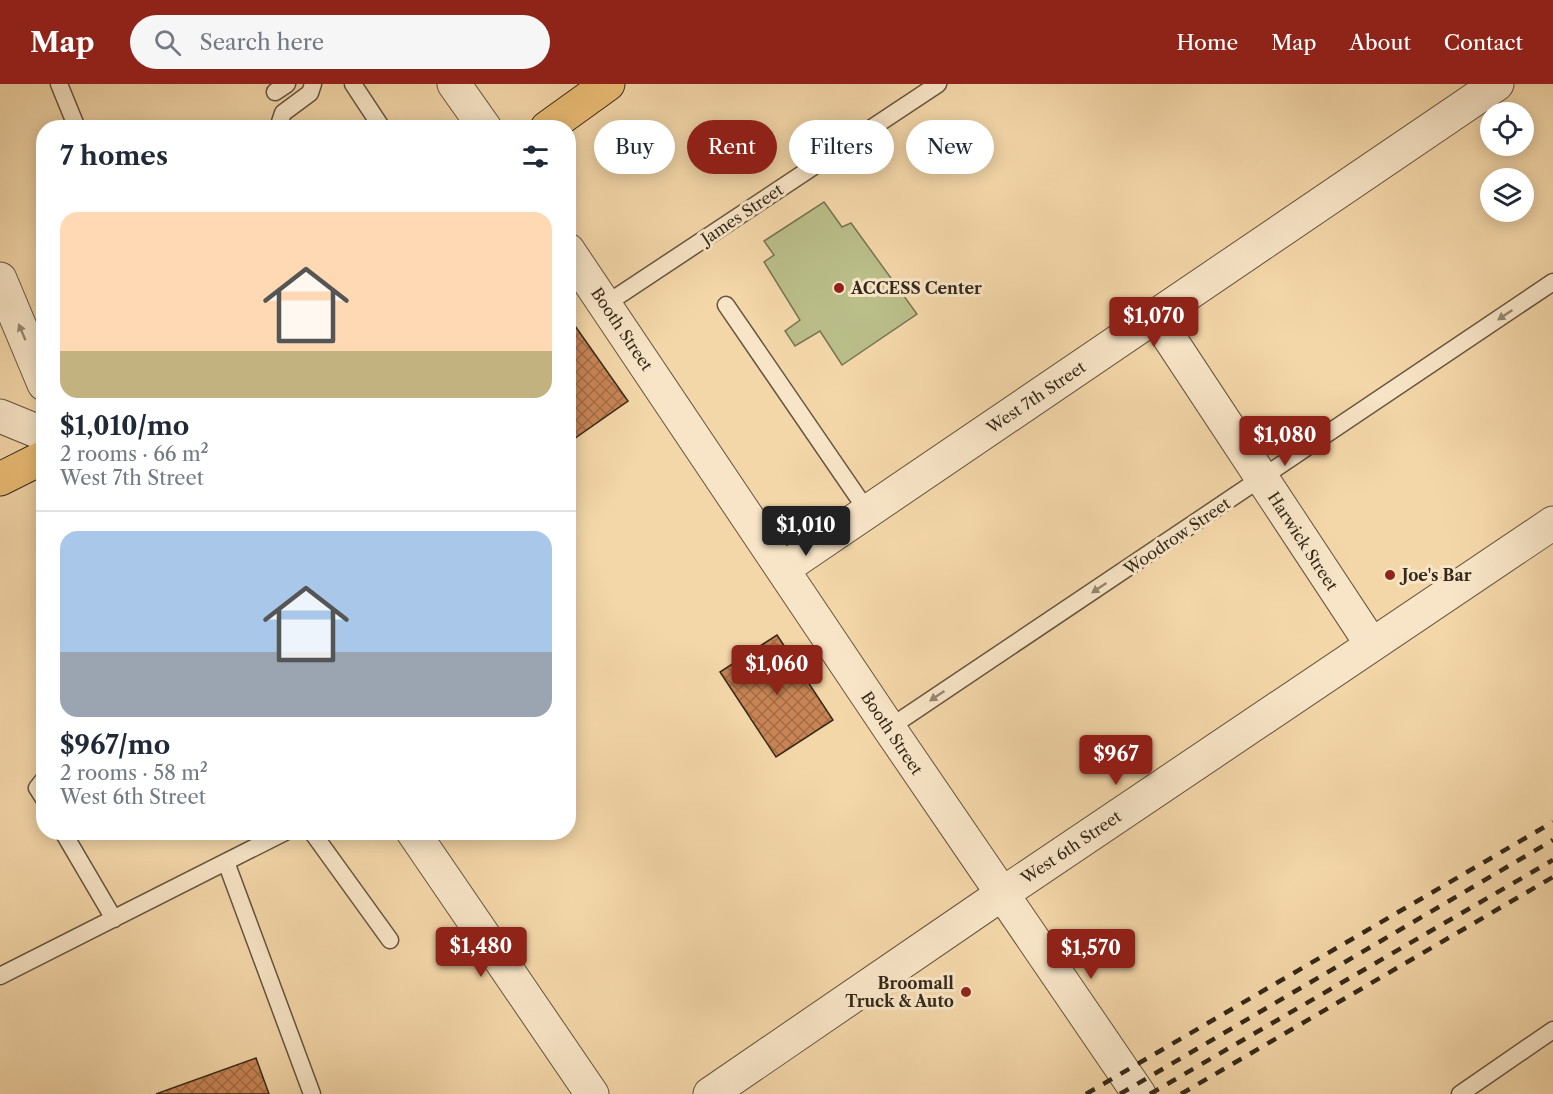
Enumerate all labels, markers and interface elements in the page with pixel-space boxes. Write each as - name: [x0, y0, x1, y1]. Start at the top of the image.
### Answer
- search box: [130, 15, 550, 69]
- text: Map: [30, 25, 94, 59]
- icon: search: [151, 26, 184, 59]
- text: Search here: [199, 29, 324, 56]
- text: Home: [1177, 30, 1238, 55]
- text: Map: [1271, 30, 1316, 55]
- text: About: [1349, 30, 1411, 55]
- text: Contact: [1444, 30, 1523, 55]
- map controls: [1480, 102, 1534, 222]
- button: locate: [1480, 102, 1534, 156]
- chip: Buy: [594, 120, 675, 174]
- chip: Rent: [687, 120, 777, 174]
- chip: Filters: [789, 120, 894, 174]
- chip: New: [906, 120, 994, 174]
- text: 7 homes: [60, 140, 168, 172]
- icon: filters: [519, 140, 552, 173]
- button: layers: [1480, 168, 1534, 222]
- street label: James Street: [695, 179, 787, 250]
- icon: home: [252, 251, 360, 359]
- place label: ACCESS Center: [850, 278, 982, 298]
- marker: ACCESS Center: [832, 281, 846, 295]
- street label: Booth Street: [587, 284, 657, 375]
- pin: $1,070: [1105, 297, 1203, 348]
- text: $1,070: [1123, 304, 1185, 328]
- one-way arrow: [1497, 309, 1513, 321]
- one-way arrow: [17, 322, 27, 340]
- street label: West 7th Street: [982, 356, 1090, 438]
- text: $1,010/mo: [60, 410, 189, 442]
- pin: $1,080: [1236, 416, 1334, 467]
- text: $1,080: [1253, 423, 1317, 447]
- text: 2 rooms · 66 m²: [60, 442, 209, 466]
- text: West 7th Street: [60, 466, 204, 490]
- street label: Harwick Street: [1264, 488, 1343, 594]
- street label: Woodrow Street: [1119, 493, 1234, 579]
- pin: $1,010: [757, 506, 855, 557]
- text: $1,010: [776, 513, 836, 537]
- place label: Joe's Bar: [1399, 565, 1472, 585]
- marker: Joe's Bar: [1383, 568, 1397, 582]
- icon: home: [252, 570, 360, 678]
- one-way arrow: [1091, 582, 1107, 593]
- pin: $1,060: [728, 645, 826, 696]
- text: $1,060: [746, 652, 808, 676]
- street label: Booth Street: [857, 688, 927, 779]
- one-way arrow: [929, 690, 945, 701]
- text: $967/mo: [60, 729, 170, 761]
- pin: $967: [1080, 735, 1152, 786]
- text: $967: [1093, 742, 1139, 766]
- text: 2 rooms · 58 m²: [60, 761, 208, 785]
- text: West 6th Street: [60, 785, 206, 809]
- street label: West 6th Street: [1016, 806, 1125, 888]
- pin: $1,480: [432, 927, 530, 978]
- pin: $1,570: [1042, 929, 1140, 980]
- text: $1,480: [450, 934, 512, 958]
- text: $1,570: [1061, 936, 1121, 960]
- place label: Broomall Truck & Auto: [845, 973, 954, 1011]
- marker: Broomall Truck & Auto: [959, 985, 973, 999]

